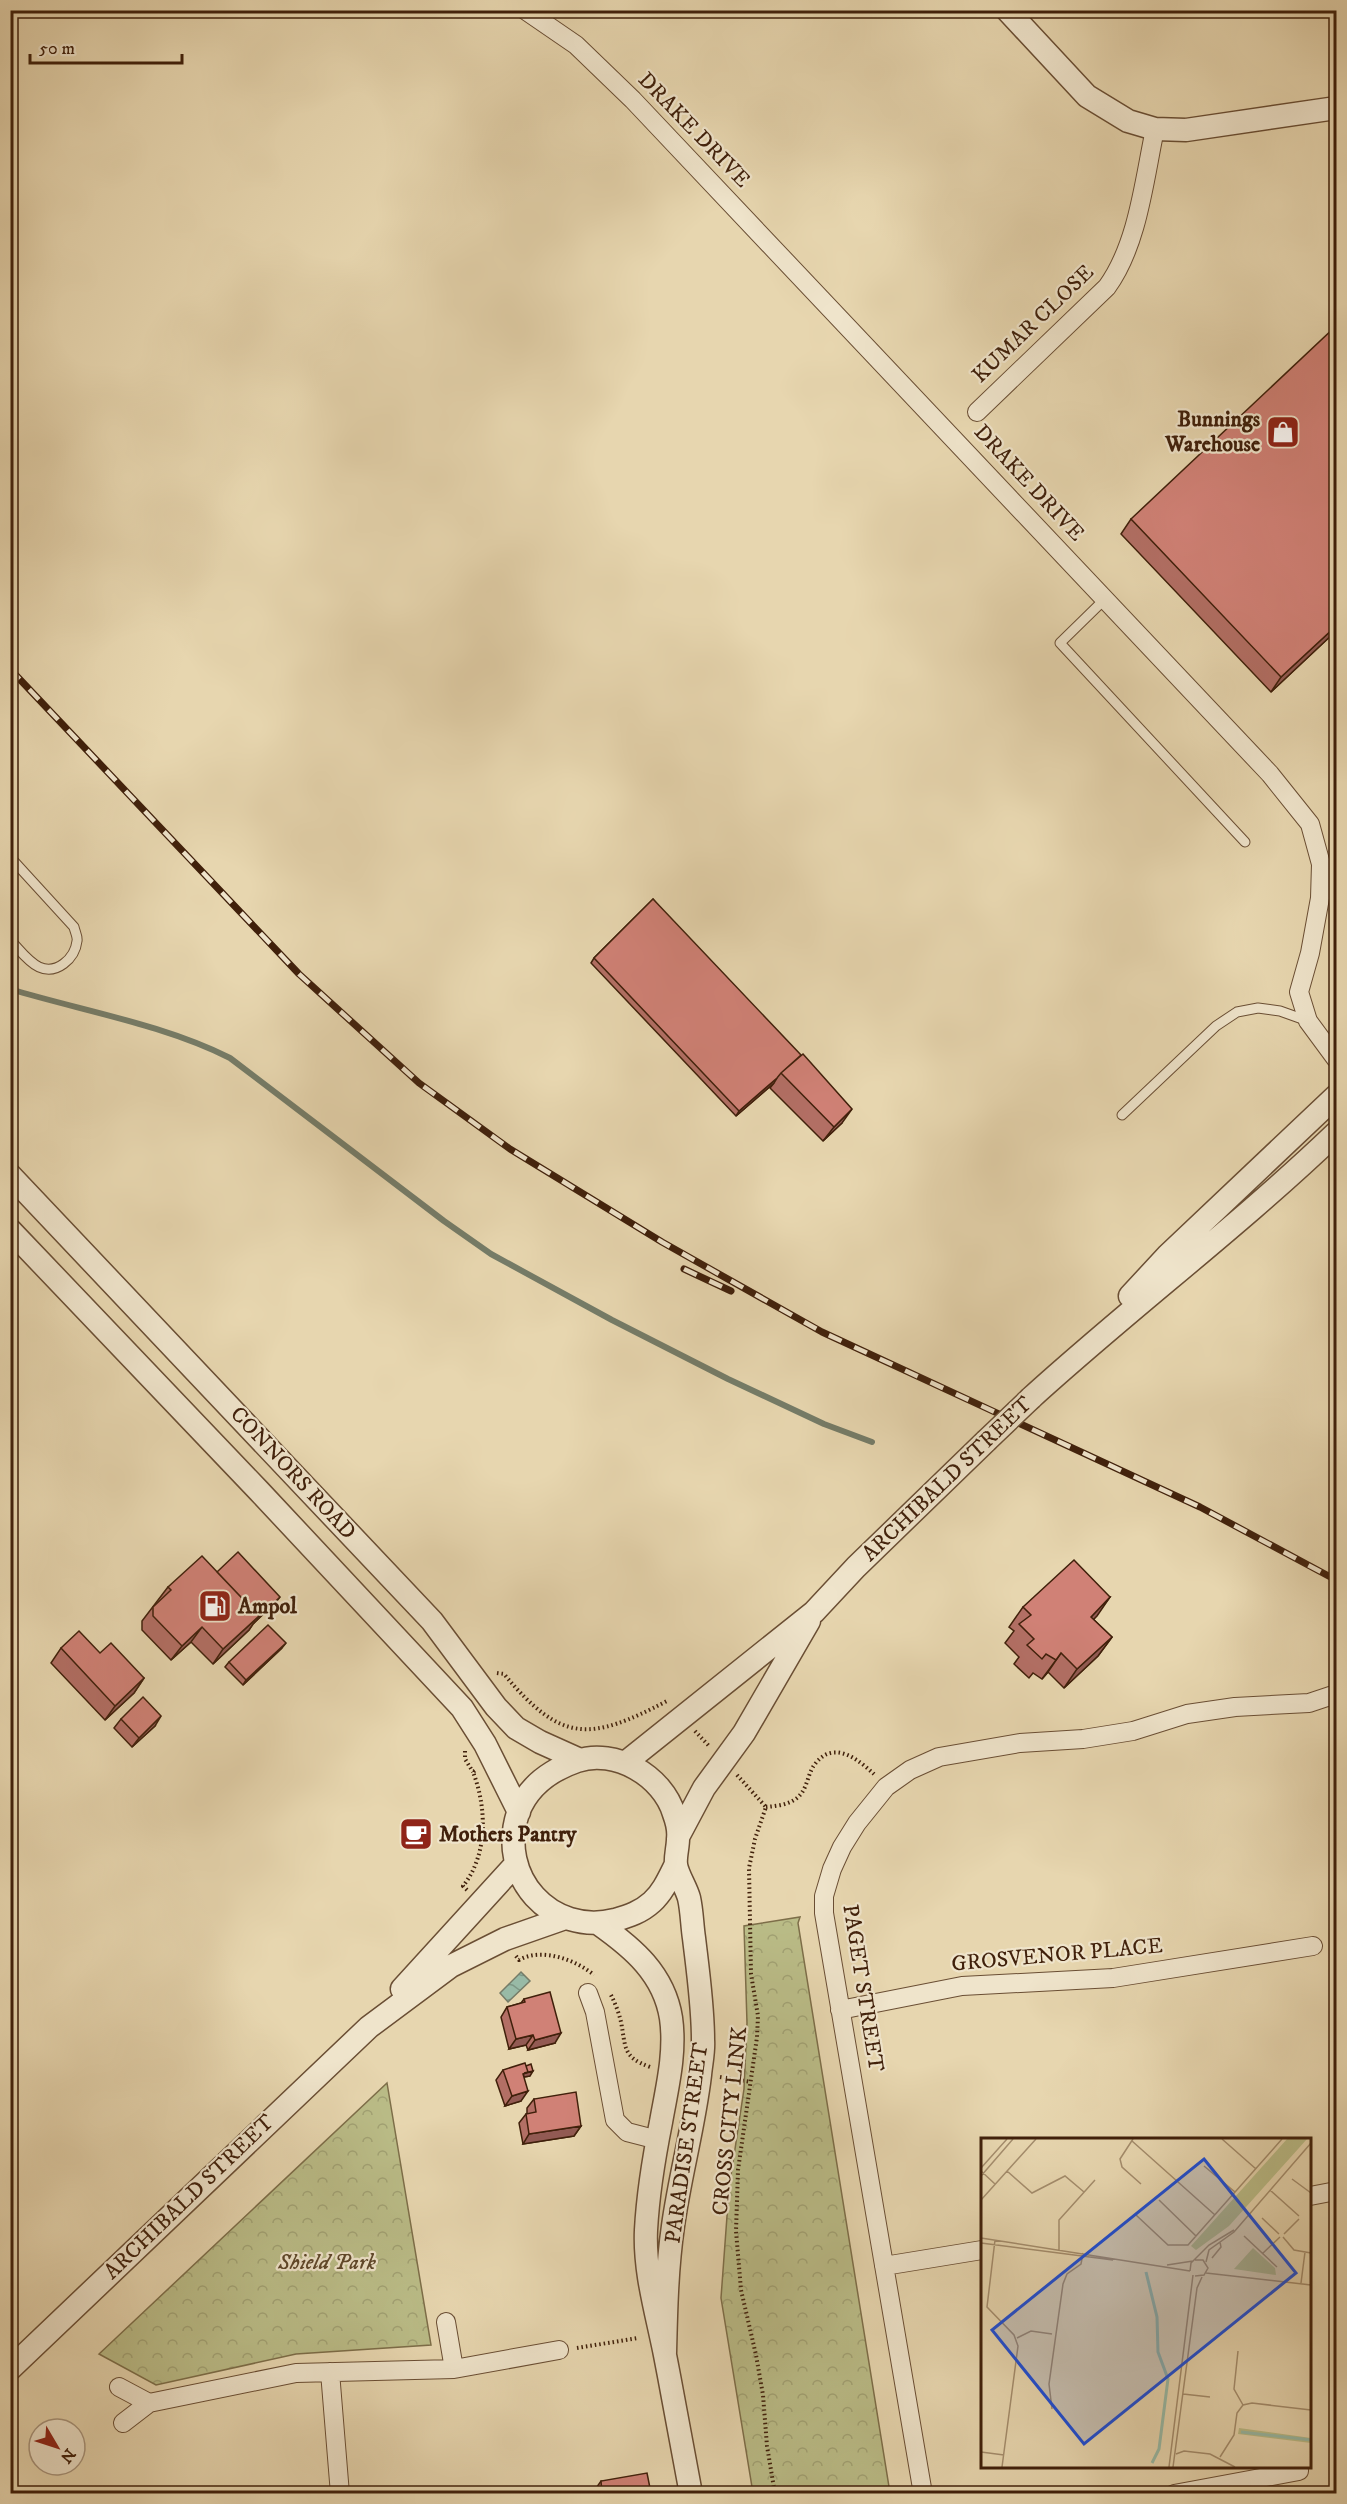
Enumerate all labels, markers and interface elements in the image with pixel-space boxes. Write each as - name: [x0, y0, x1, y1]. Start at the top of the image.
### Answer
- scale bar: [30, 27, 182, 65]
- text: 50 m: [39, 38, 75, 60]
- street label: DRAKE DRIVE: [632, 67, 756, 193]
- street label: KUMAR CLOSE: [966, 259, 1100, 389]
- place label: Bunnings Warehouse: [1164, 406, 1261, 458]
- shop icon: Bunnings Warehouse: [1265, 414, 1301, 450]
- street label: DRAKE DRIVE: [968, 419, 1090, 547]
- street label: ARCHIBALD STREET: [856, 1390, 1038, 1567]
- street label: CONNORS ROAD: [224, 1401, 362, 1545]
- fuel station icon: Ampol: [197, 1588, 233, 1624]
- place label: Ampol: [237, 1593, 297, 1620]
- cafe icon: Mothers Pantry: [398, 1816, 434, 1852]
- place label: Mothers Pantry: [439, 1821, 577, 1848]
- street label: PAGET STREET: [836, 1902, 890, 2074]
- street label: GROSVENOR PLACE: [950, 1932, 1164, 1978]
- street label: CROSS CITY LINK: [707, 2025, 753, 2217]
- street label: PARADISE STREET: [660, 2041, 715, 2245]
- street label: ARCHIBALD STREET: [98, 2108, 280, 2285]
- inset map: [981, 2138, 1311, 2468]
- park label: Shield Park: [277, 2249, 377, 2276]
- north arrow: [27, 2417, 87, 2477]
- text: N: [56, 2444, 80, 2467]

